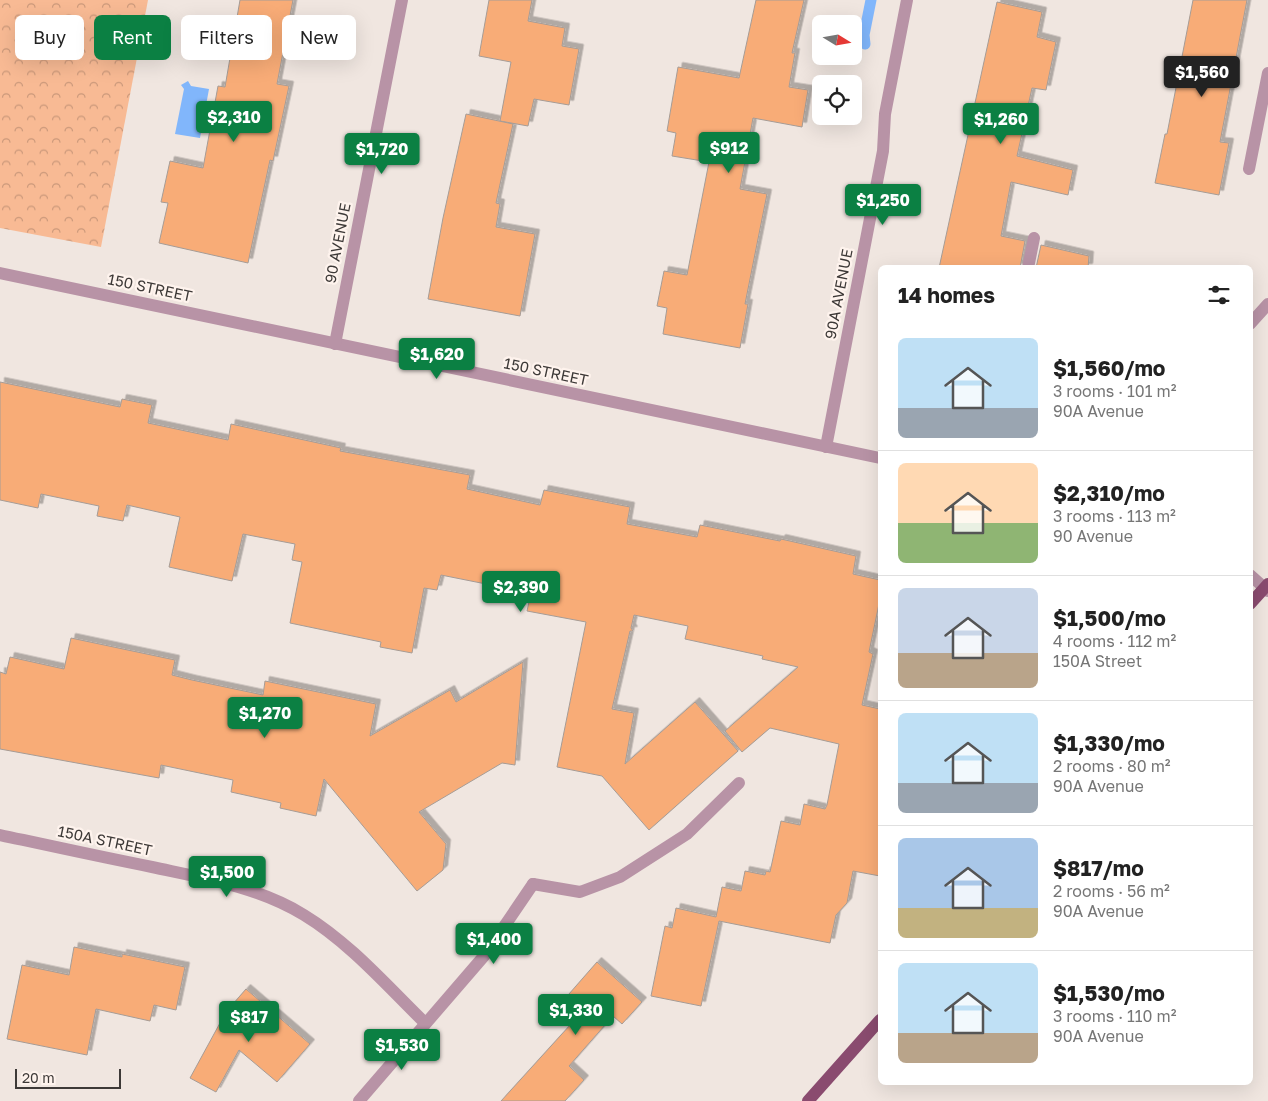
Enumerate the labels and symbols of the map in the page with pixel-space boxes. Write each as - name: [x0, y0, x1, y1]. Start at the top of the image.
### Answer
- north arrow: [812, 15, 862, 65]
- pin: $1,560: [1161, 56, 1243, 98]
- pin: $2,310: [193, 100, 275, 143]
- pin: $1,260: [960, 102, 1042, 145]
- pin: $1,720: [341, 132, 423, 175]
- pin: $912: [699, 132, 759, 174]
- pin: $1,250: [842, 184, 924, 226]
- street label: 90 AVENUE: [320, 201, 354, 285]
- street label: 90A AVENUE: [820, 247, 856, 340]
- street label: 150 STREET: [106, 269, 194, 305]
- pin: $1,620: [396, 338, 478, 380]
- street label: 150 STREET: [502, 353, 590, 389]
- pin: $2,390: [480, 570, 562, 613]
- pin: $1,270: [224, 696, 306, 739]
- street label: 150A STREET: [56, 821, 154, 859]
- pin: $1,500: [186, 856, 268, 898]
- pin: $1,400: [453, 922, 535, 965]
- pin: $1,330: [535, 994, 617, 1036]
- pin: $817: [219, 1000, 279, 1043]
- pin: $1,530: [361, 1028, 443, 1071]
- scale bar: [15, 1066, 121, 1089]

